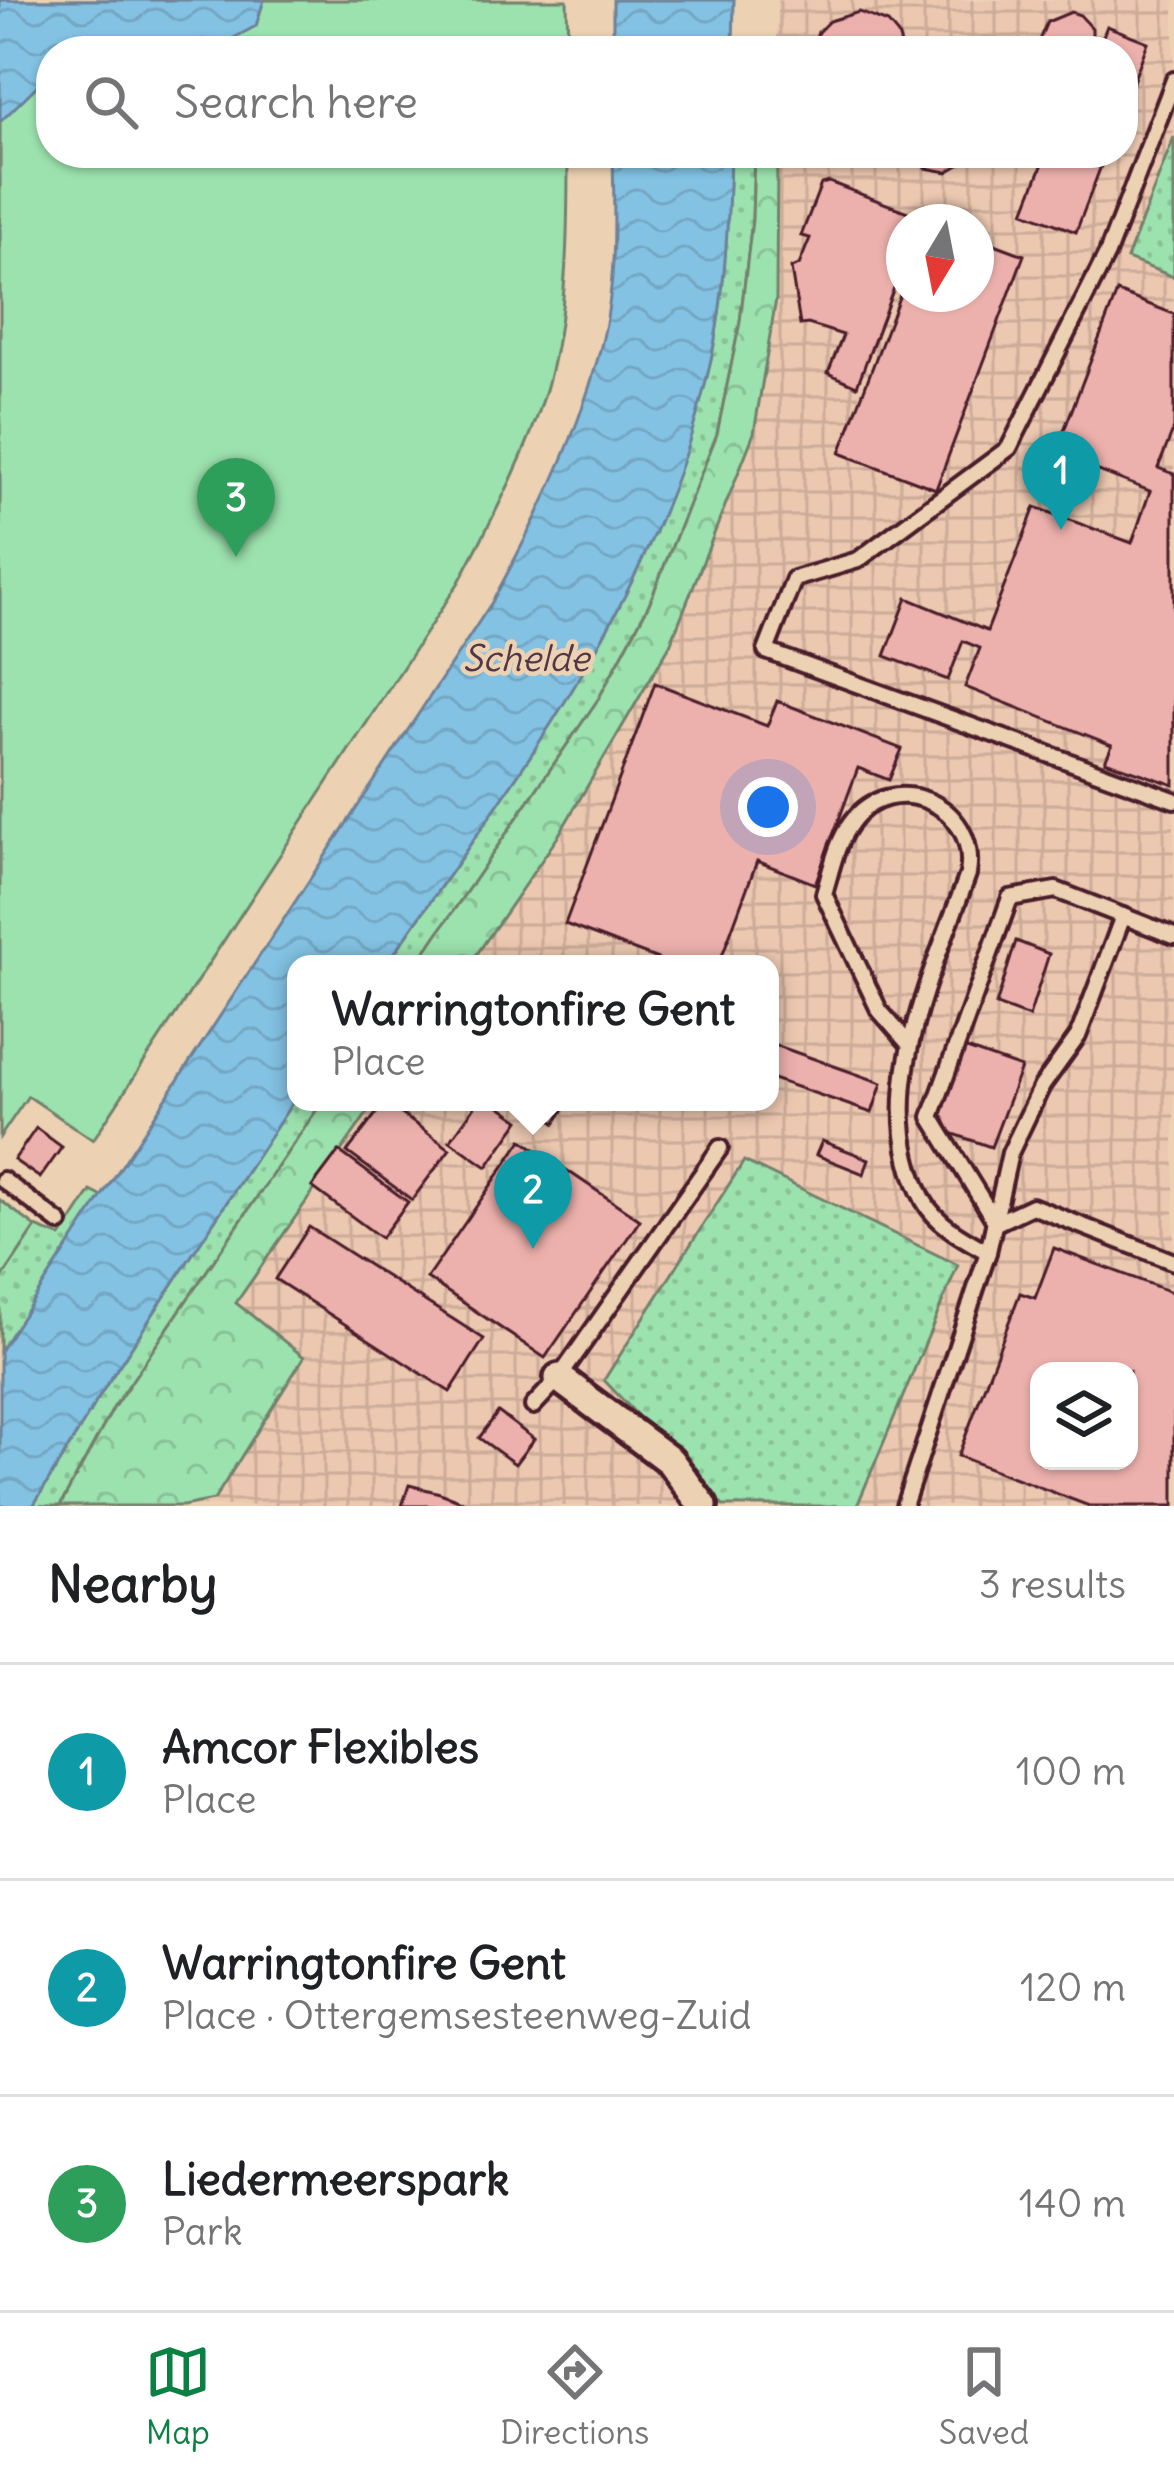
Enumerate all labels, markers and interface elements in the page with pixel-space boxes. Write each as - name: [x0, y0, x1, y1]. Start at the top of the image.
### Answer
- search box: [36, 36, 1138, 168]
- icon: search: [78, 69, 144, 135]
- text: Search here: [174, 74, 418, 130]
- north arrow: [886, 204, 994, 312]
- pin: 1: [1022, 431, 1100, 530]
- pin: 3: [197, 458, 275, 557]
- water label: Schelde: [463, 636, 592, 681]
- your location: [738, 777, 798, 837]
- popup: [287, 955, 779, 1111]
- text: Warringtonfire Gent: [331, 981, 735, 1037]
- text: Place: [331, 1037, 426, 1086]
- pin: 2: [494, 1150, 572, 1249]
- map controls: [1030, 1362, 1138, 1470]
- button: layers: [1030, 1362, 1138, 1470]
- text: Nearby: [48, 1552, 217, 1616]
- text: 3 results: [979, 1560, 1126, 1609]
- text: Amcor Flexibles: [162, 1719, 479, 1775]
- text: 1: [79, 1747, 95, 1796]
- text: 100 m: [1016, 1747, 1126, 1796]
- text: Place: [162, 1775, 256, 1824]
- text: Warringtonfire Gent: [162, 1935, 566, 1991]
- text: 2: [76, 1963, 98, 2012]
- text: 120 m: [1020, 1963, 1126, 2012]
- text: Place · Ottergemsesteenweg-Zuid: [162, 1991, 751, 2040]
- text: Liedermeerspark: [162, 2151, 509, 2207]
- text: 3: [76, 2179, 98, 2228]
- text: 140 m: [1019, 2179, 1126, 2228]
- text: Park: [162, 2207, 243, 2256]
- tab: Map: [145, 2339, 211, 2453]
- tab: Directions: [500, 2339, 649, 2453]
- tab: Saved: [939, 2339, 1029, 2453]

